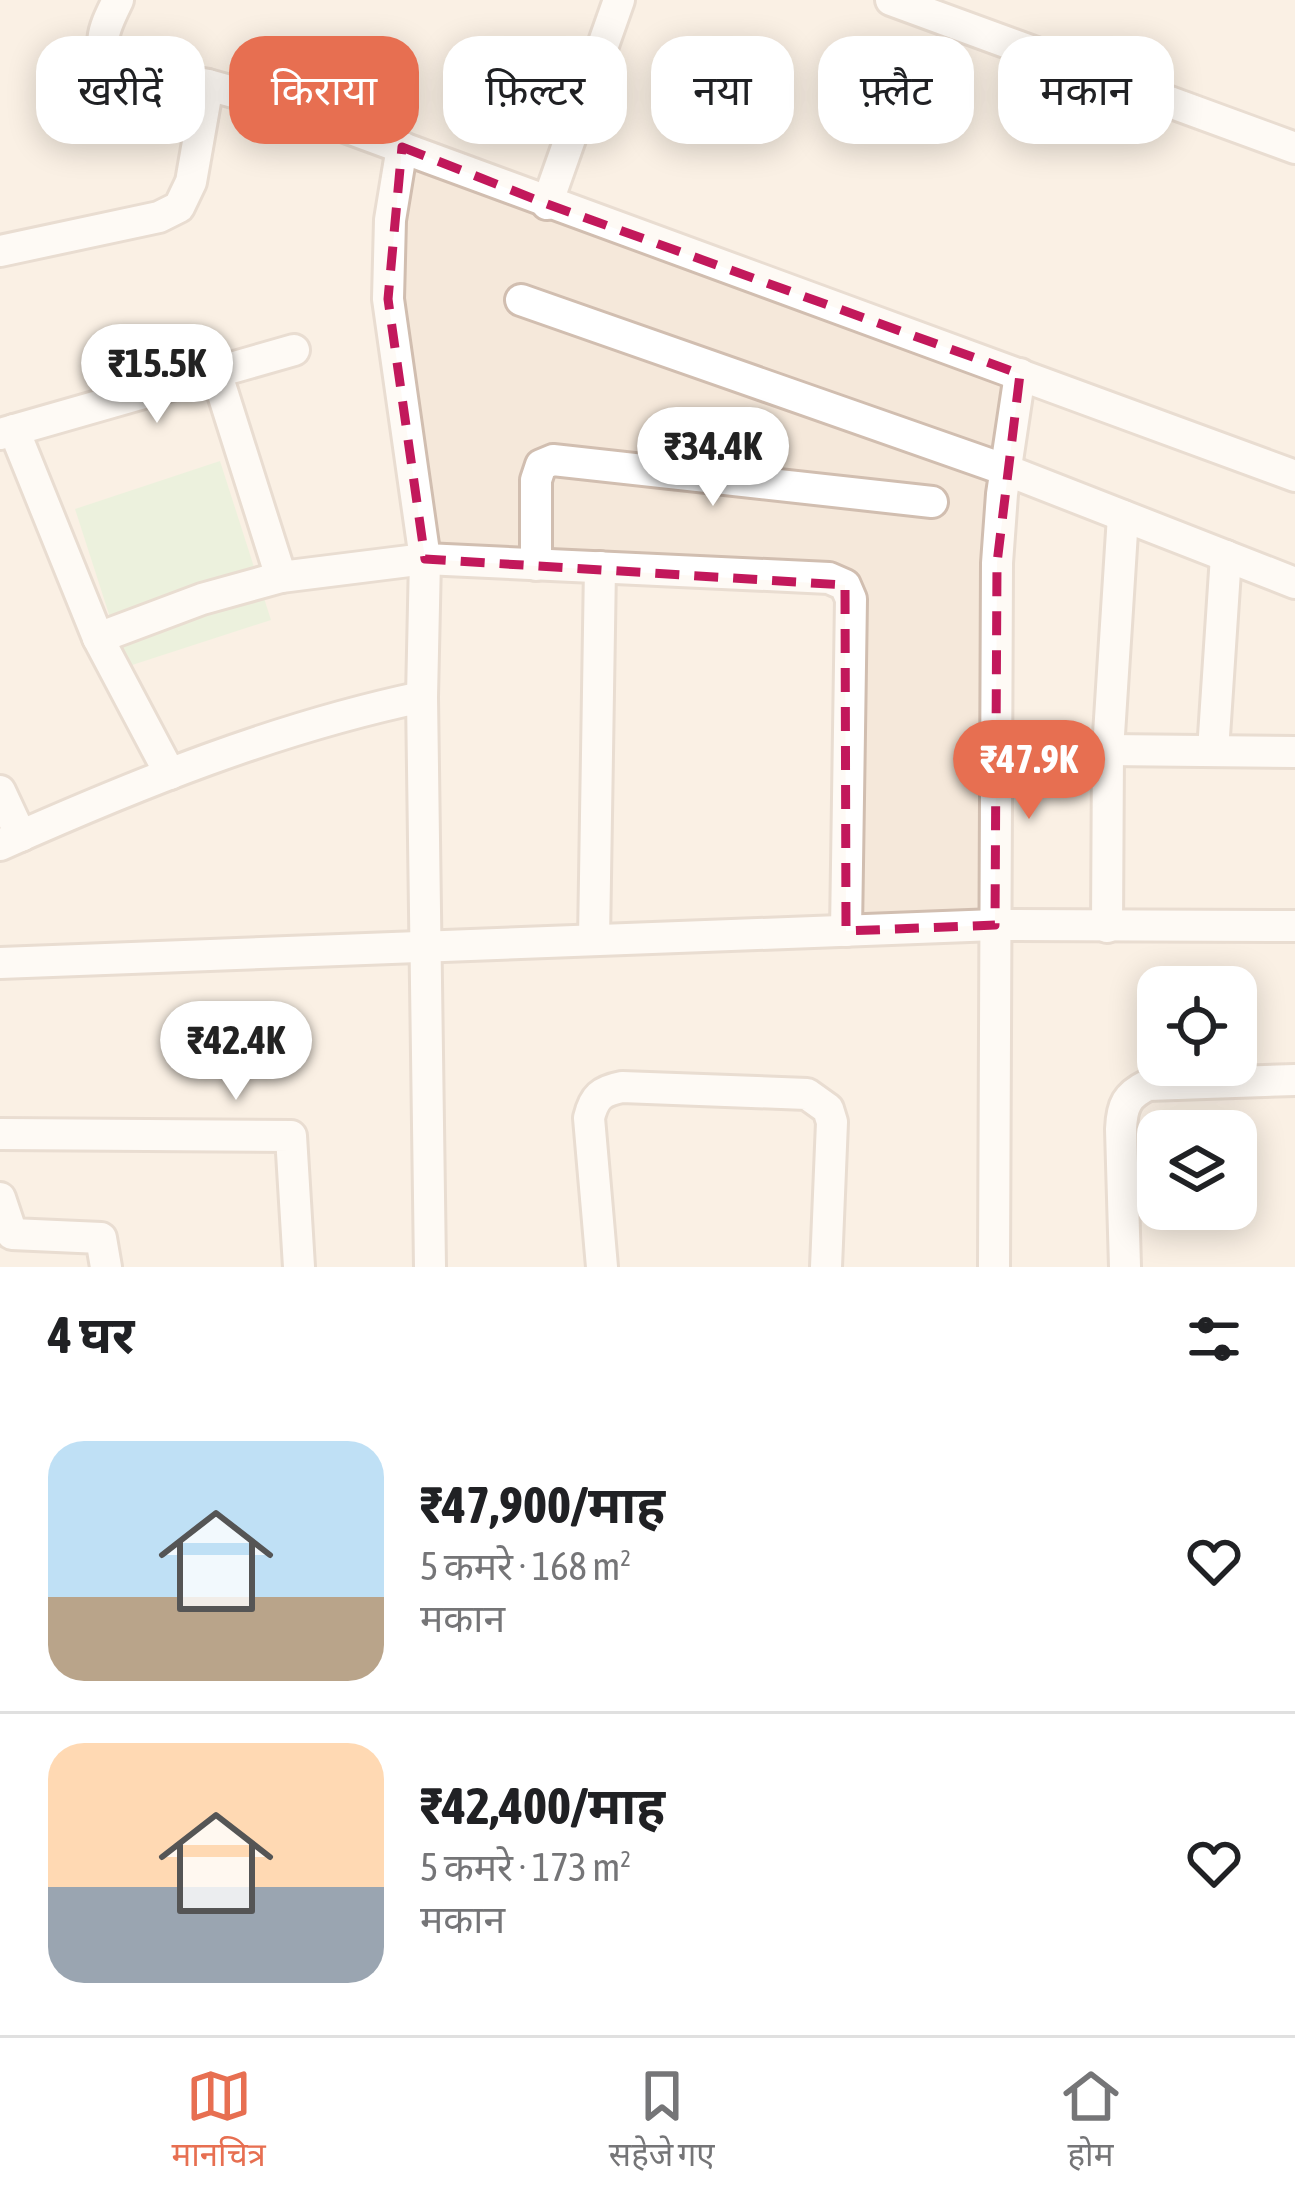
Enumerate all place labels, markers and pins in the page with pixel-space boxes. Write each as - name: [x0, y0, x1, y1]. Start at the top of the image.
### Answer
- pin: ₹15.5K: [59, 324, 255, 426]
- pin: ₹34.4K: [615, 407, 811, 509]
- pin: ₹47.9K: [931, 720, 1127, 822]
- pin: ₹42.4K: [138, 1001, 334, 1103]

